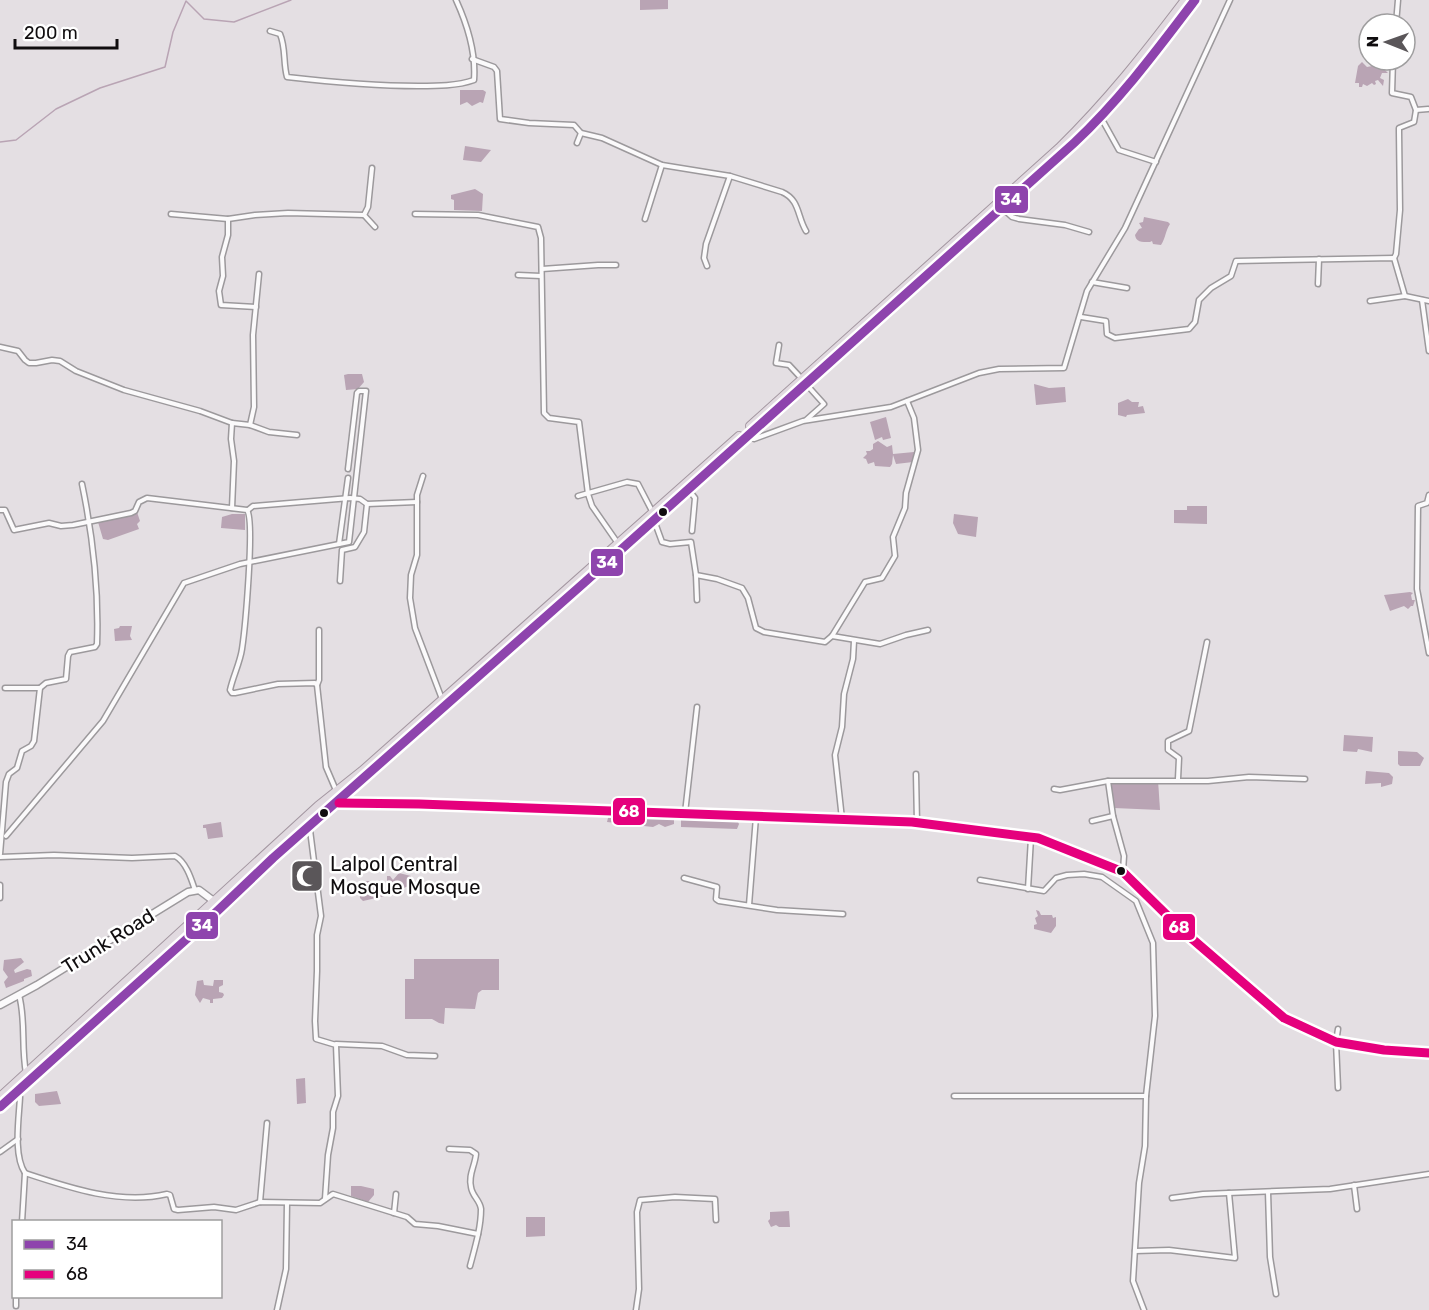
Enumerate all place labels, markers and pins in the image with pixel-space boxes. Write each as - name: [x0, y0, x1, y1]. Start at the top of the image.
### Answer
- unlabelled marker: [657, 506, 669, 518]
- unlabelled marker: [318, 807, 330, 819]
- place label: Lalpol Central Mosque Mosque: [330, 852, 480, 899]
- mosque icon: Lalpol Central Mosque Mosque: [289, 858, 325, 894]
- unlabelled marker: [1115, 865, 1127, 877]

